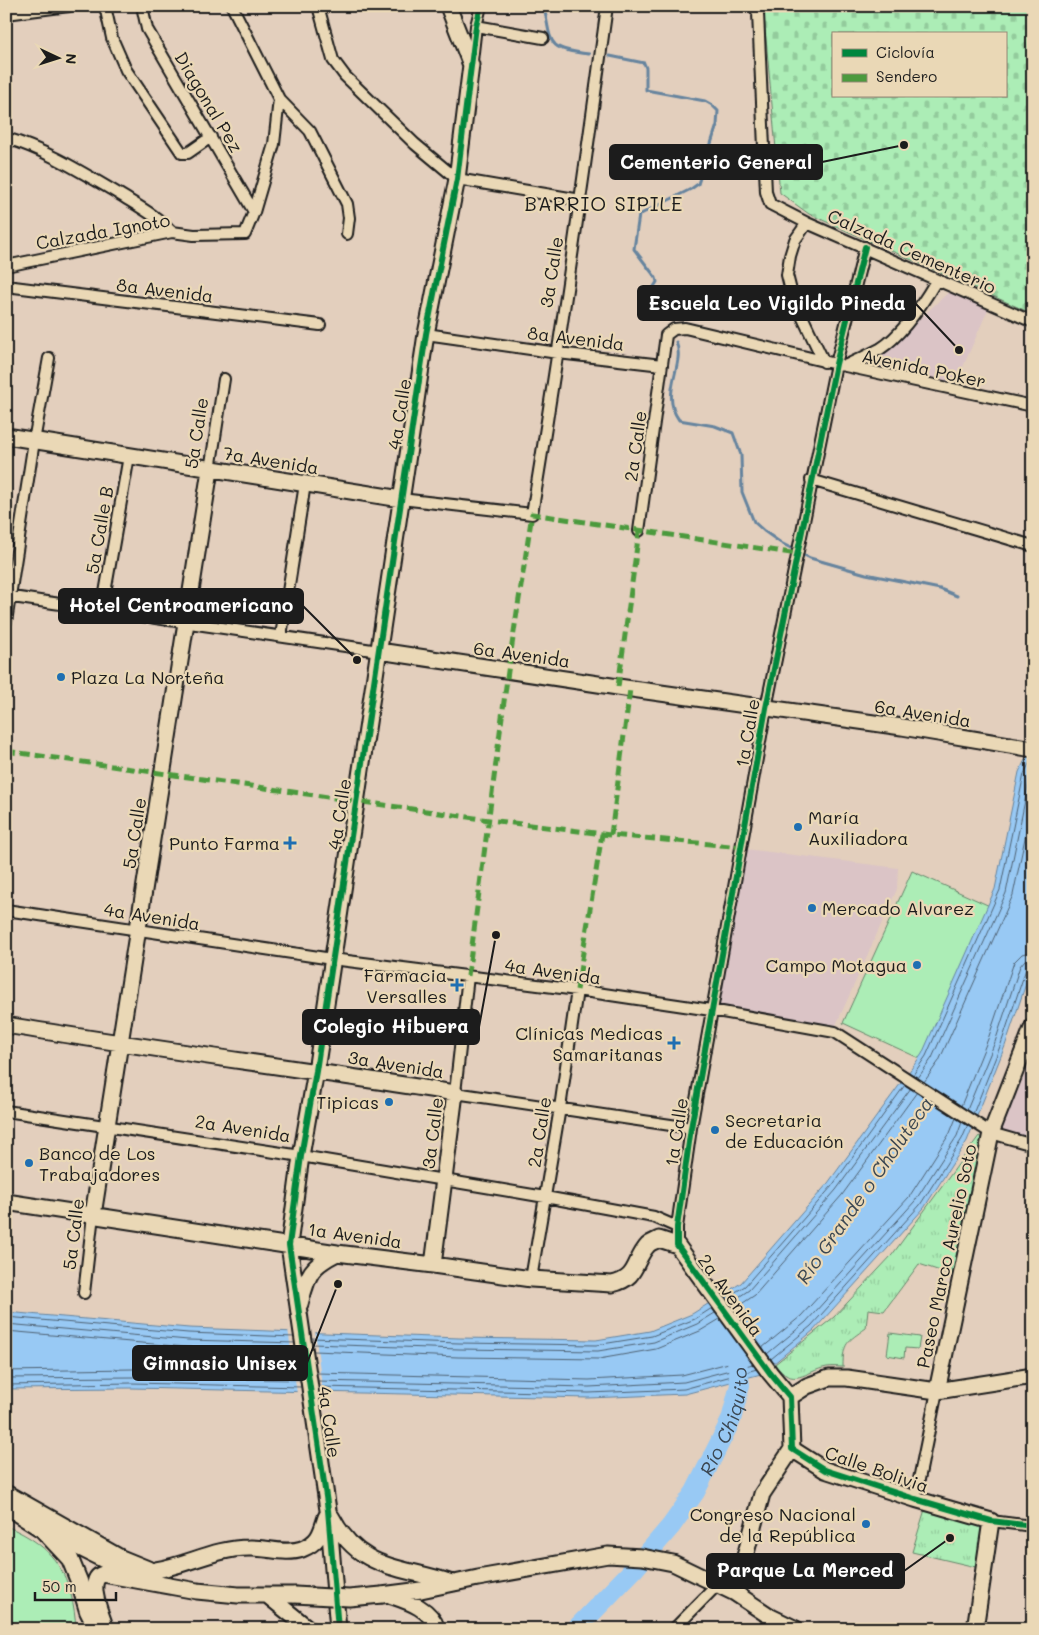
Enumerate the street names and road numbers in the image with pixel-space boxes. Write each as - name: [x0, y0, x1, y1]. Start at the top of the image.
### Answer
- street label: Diagonal Pez: [169, 47, 249, 157]
- street label: Calzada Cementerio: [824, 203, 1000, 299]
- street label: Calzada Ignoto: [34, 207, 172, 255]
- street label: 3a Calle: [534, 235, 568, 309]
- street label: 8a Avenida: [115, 272, 215, 308]
- street label: 8a Avenida: [526, 320, 626, 356]
- street label: Avenida Poker: [860, 343, 988, 393]
- street label: 4a Calle: [382, 377, 416, 451]
- street label: 5a Calle: [179, 396, 213, 470]
- street label: 2a Calle: [618, 409, 652, 483]
- street label: 7a Avenida: [222, 441, 320, 479]
- street label: 5a Calle B: [79, 484, 119, 576]
- street label: 6a Avenida: [472, 635, 572, 673]
- street label: 6a Avenida: [873, 694, 973, 732]
- street label: 1a Calle: [729, 697, 765, 769]
- street label: 4a Calle: [322, 777, 356, 851]
- street label: 5a Calle: [117, 796, 151, 870]
- street label: 4a Avenida: [102, 897, 202, 935]
- street label: 4a Avenida: [503, 952, 603, 990]
- street label: 3a Avenida: [346, 1045, 446, 1083]
- street label: 2a Calle: [522, 1095, 556, 1169]
- street label: 3a Calle: [416, 1096, 448, 1170]
- street label: 1a Calle: [659, 1096, 693, 1168]
- street label: 2a Avenida: [193, 1109, 293, 1147]
- street label: Paseo Marco Aurelio Soto: [911, 1141, 982, 1370]
- street label: 5a Calle: [57, 1197, 89, 1271]
- street label: 1a Avenida: [307, 1217, 403, 1253]
- street label: 2a Avenida: [693, 1249, 769, 1341]
- street label: 4a Calle: [313, 1385, 347, 1459]
- street label: Calle Bolivia: [822, 1440, 932, 1498]

